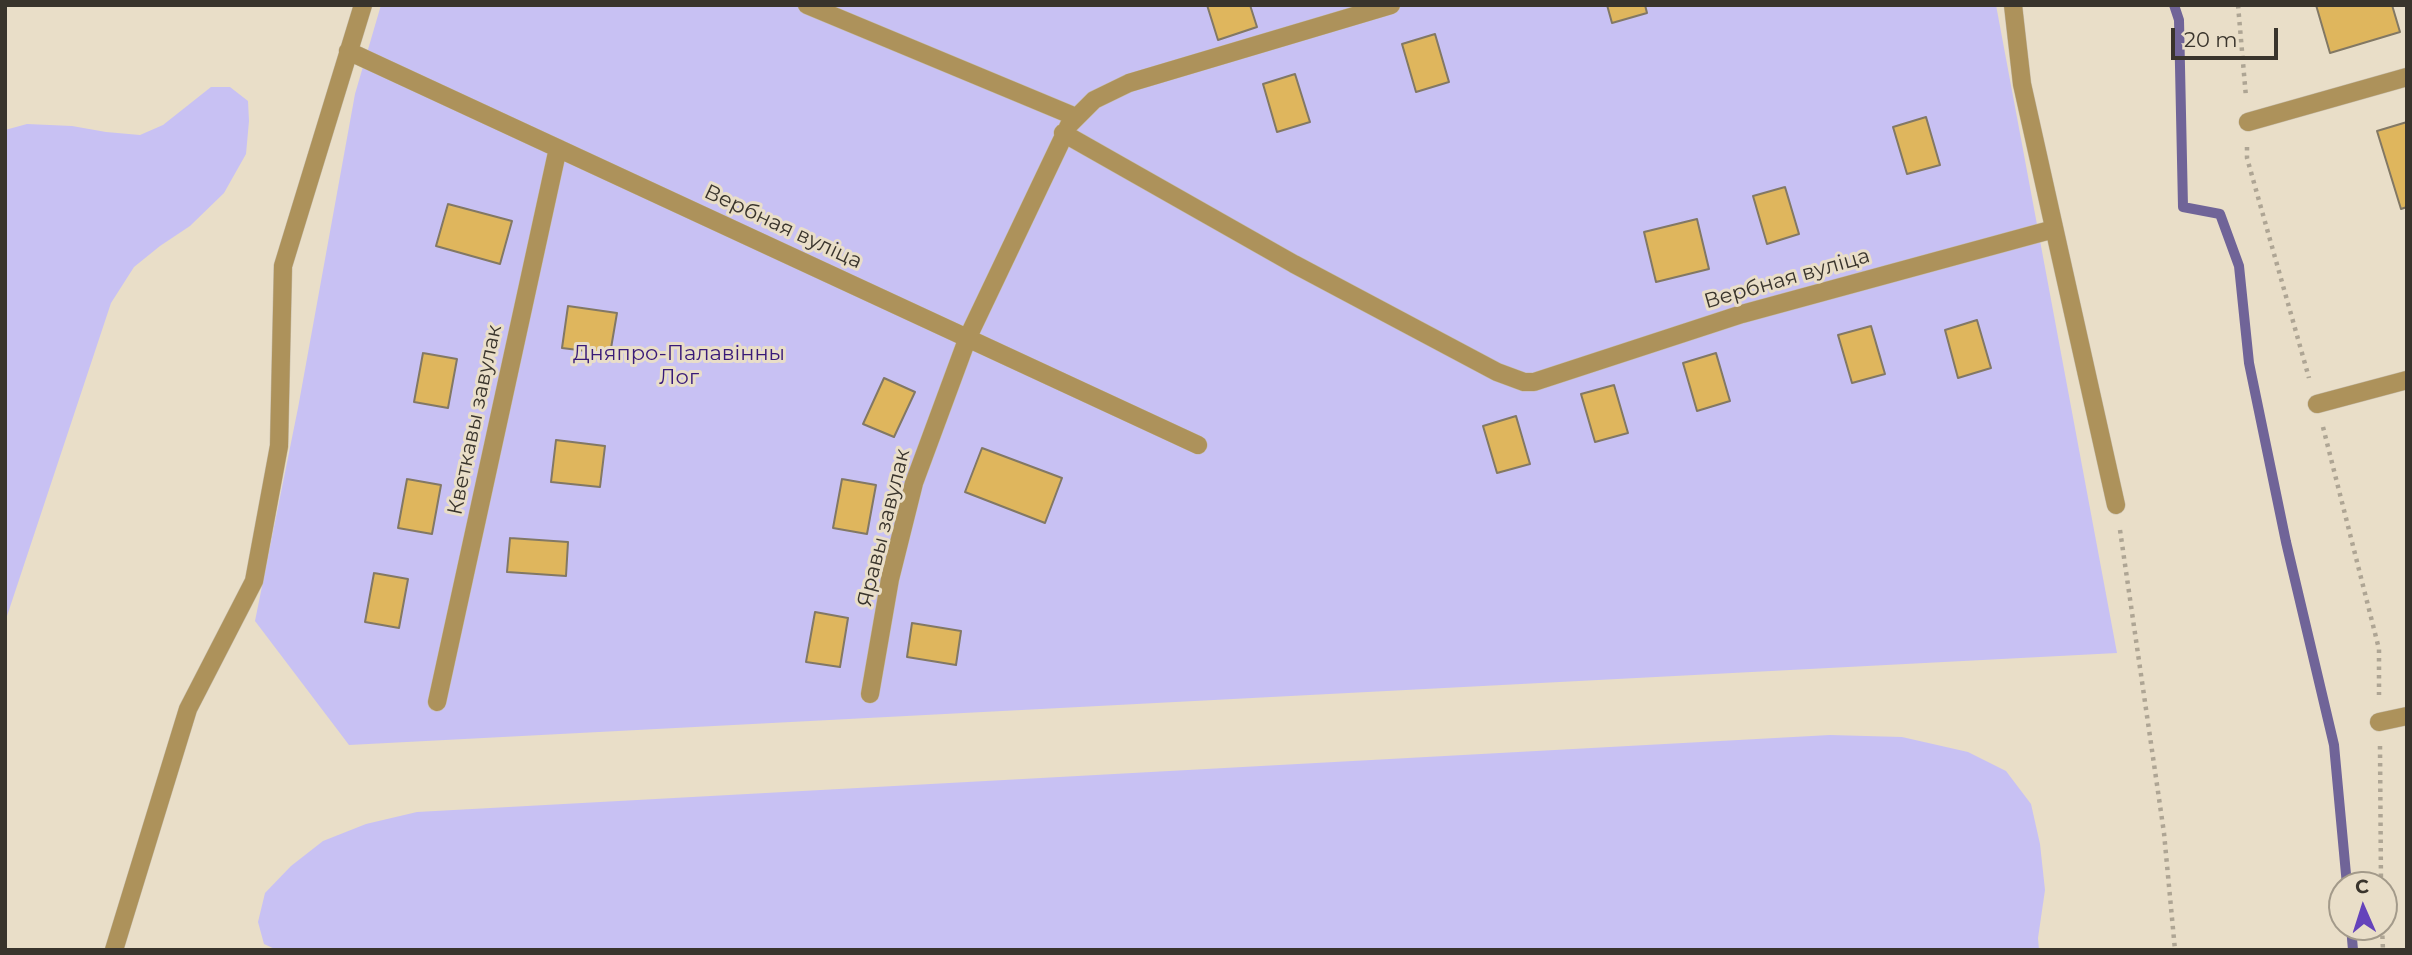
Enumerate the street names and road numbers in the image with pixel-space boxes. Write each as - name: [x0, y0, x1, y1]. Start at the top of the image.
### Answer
- street label: Вербная вуліца: [700, 179, 866, 275]
- street label: Вербная вуліца: [1701, 243, 1873, 315]
- street label: Кветкавы завулак: [443, 323, 507, 517]
- street label: Яравы завулак: [852, 446, 916, 610]

